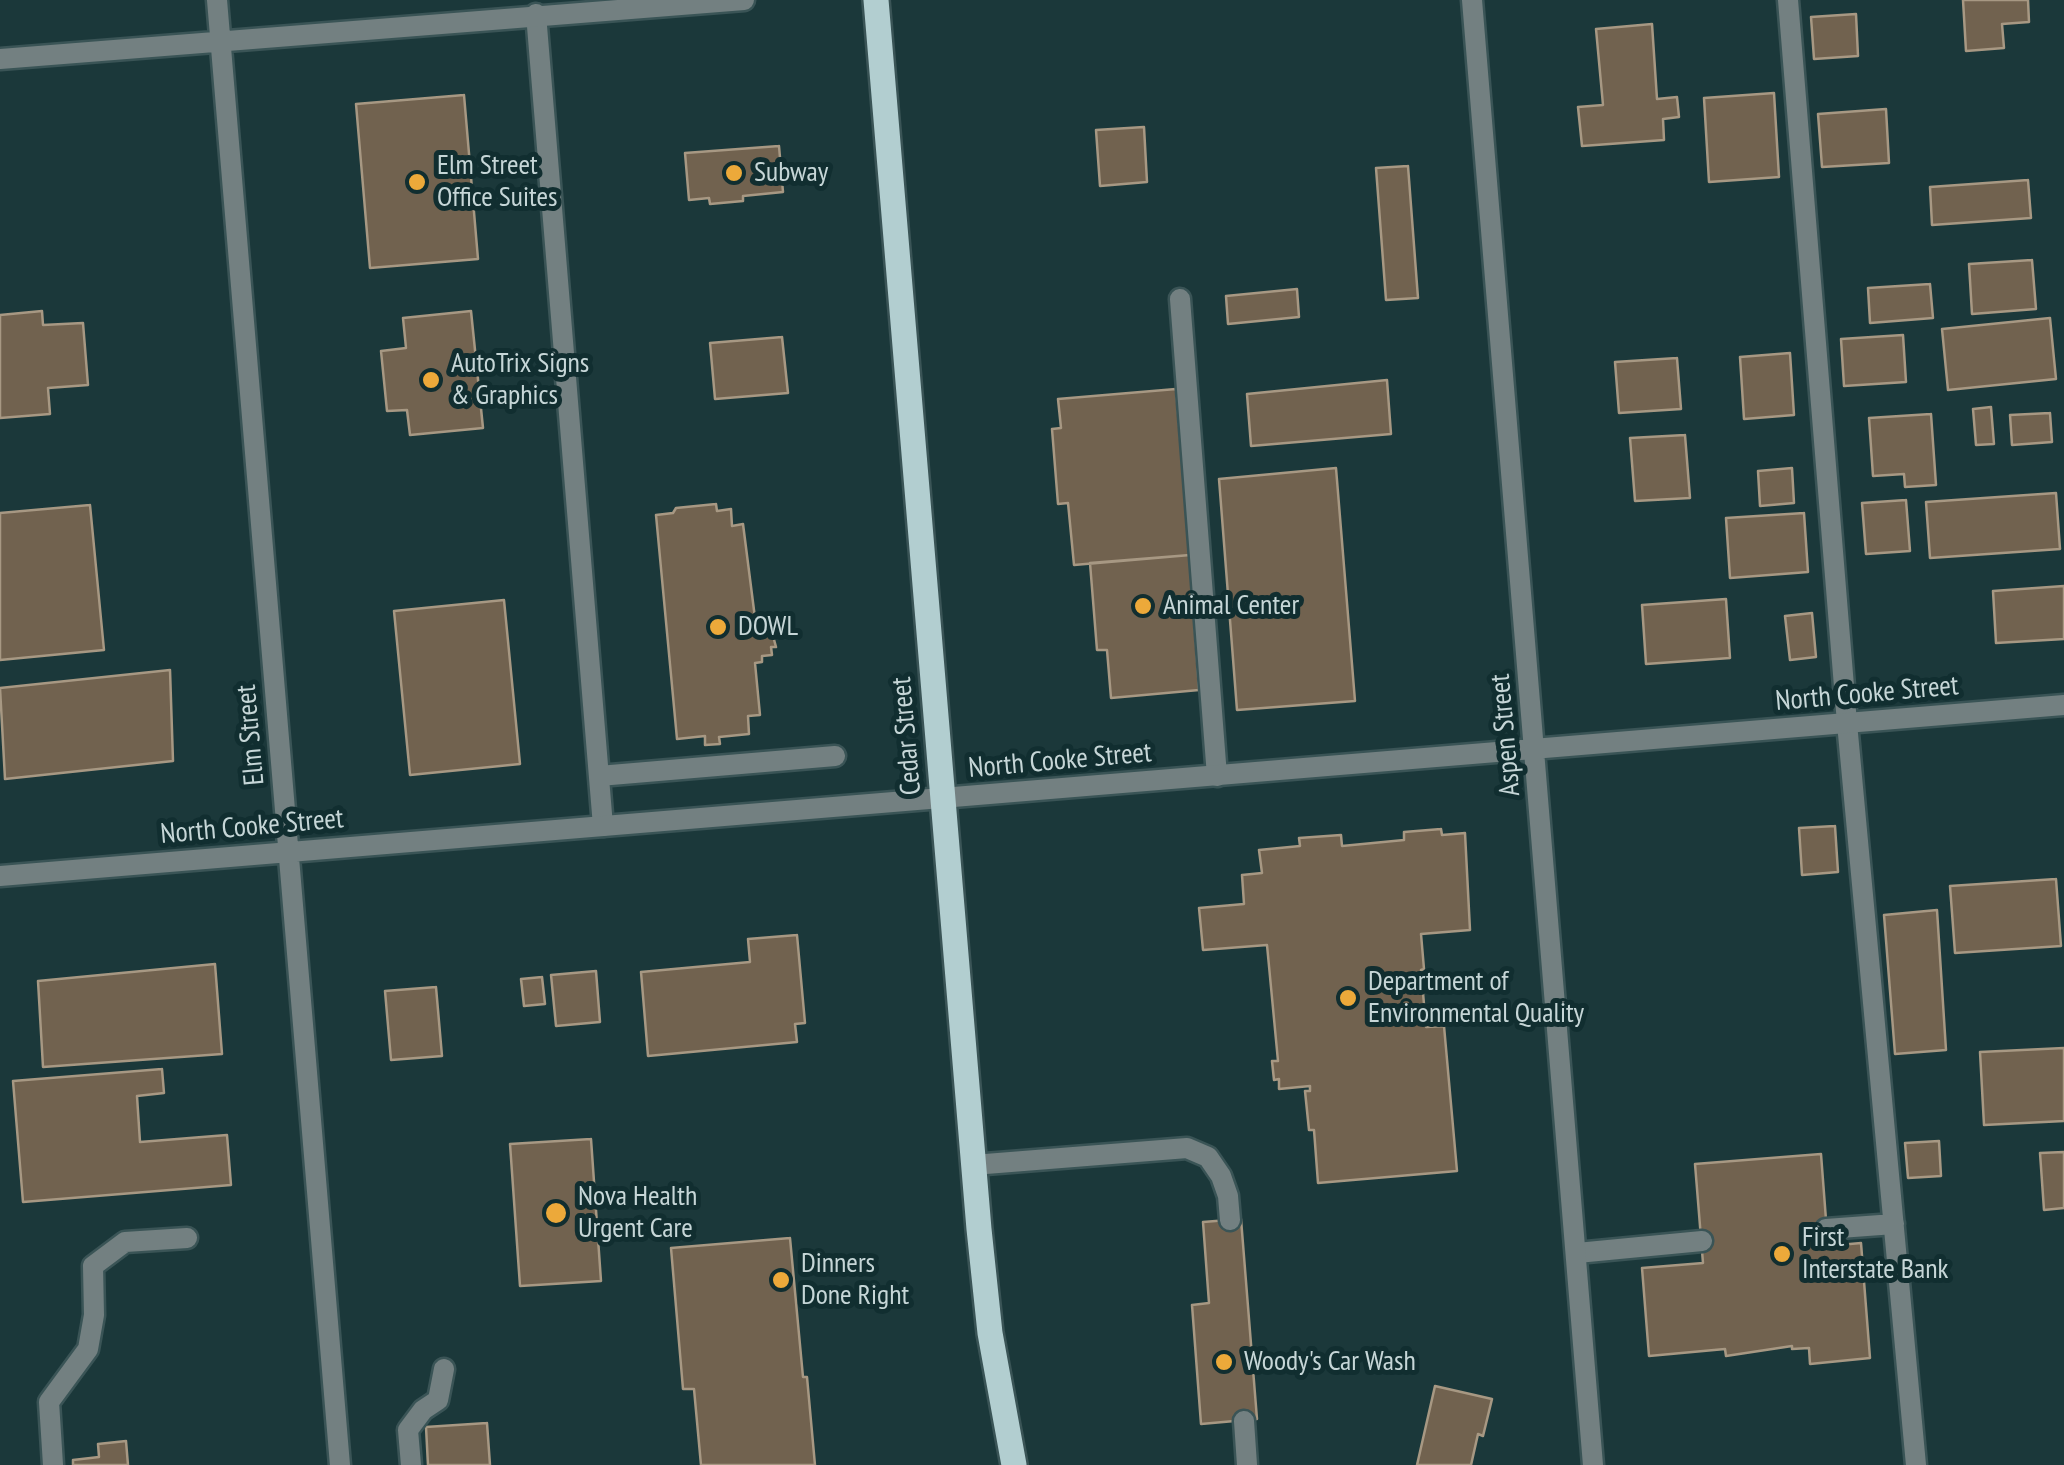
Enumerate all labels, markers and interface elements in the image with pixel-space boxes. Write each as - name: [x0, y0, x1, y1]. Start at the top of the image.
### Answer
- place label: Elm Street Office Suites: [437, 149, 558, 215]
- place label: Subway: [754, 156, 828, 190]
- marker: Subway: [723, 162, 745, 184]
- marker: Elm Street Office Suites: [406, 171, 428, 193]
- place label: AutoTrix Signs & Graphics: [451, 347, 589, 413]
- marker: AutoTrix Signs & Graphics: [420, 369, 442, 391]
- place label: Animal Center: [1163, 589, 1299, 623]
- marker: Animal Center: [1132, 595, 1154, 617]
- place label: DOWL: [738, 610, 798, 644]
- marker: DOWL: [707, 616, 729, 638]
- street label: North Cooke Street: [1774, 669, 1960, 719]
- street label: Aspen Street: [1484, 672, 1528, 798]
- street label: Cedar Street: [885, 676, 929, 796]
- street label: Elm Street: [230, 683, 272, 787]
- street label: North Cooke Street: [967, 736, 1153, 786]
- street label: North Cooke Street: [159, 802, 345, 852]
- place label: Department of Environmental Quality: [1368, 965, 1584, 1031]
- marker: Department of Environmental Quality: [1337, 987, 1359, 1009]
- place label: Nova Health Urgent Care: [578, 1180, 697, 1246]
- marker: Nova Health Urgent Care: [543, 1200, 569, 1226]
- place label: First Interstate Bank: [1802, 1221, 1948, 1287]
- marker: First Interstate Bank: [1771, 1243, 1793, 1265]
- place label: Dinners Done Right: [801, 1247, 909, 1313]
- marker: Dinners Done Right: [770, 1269, 792, 1291]
- place label: Woody's Car Wash: [1244, 1345, 1416, 1379]
- marker: Woody's Car Wash: [1213, 1351, 1235, 1373]

